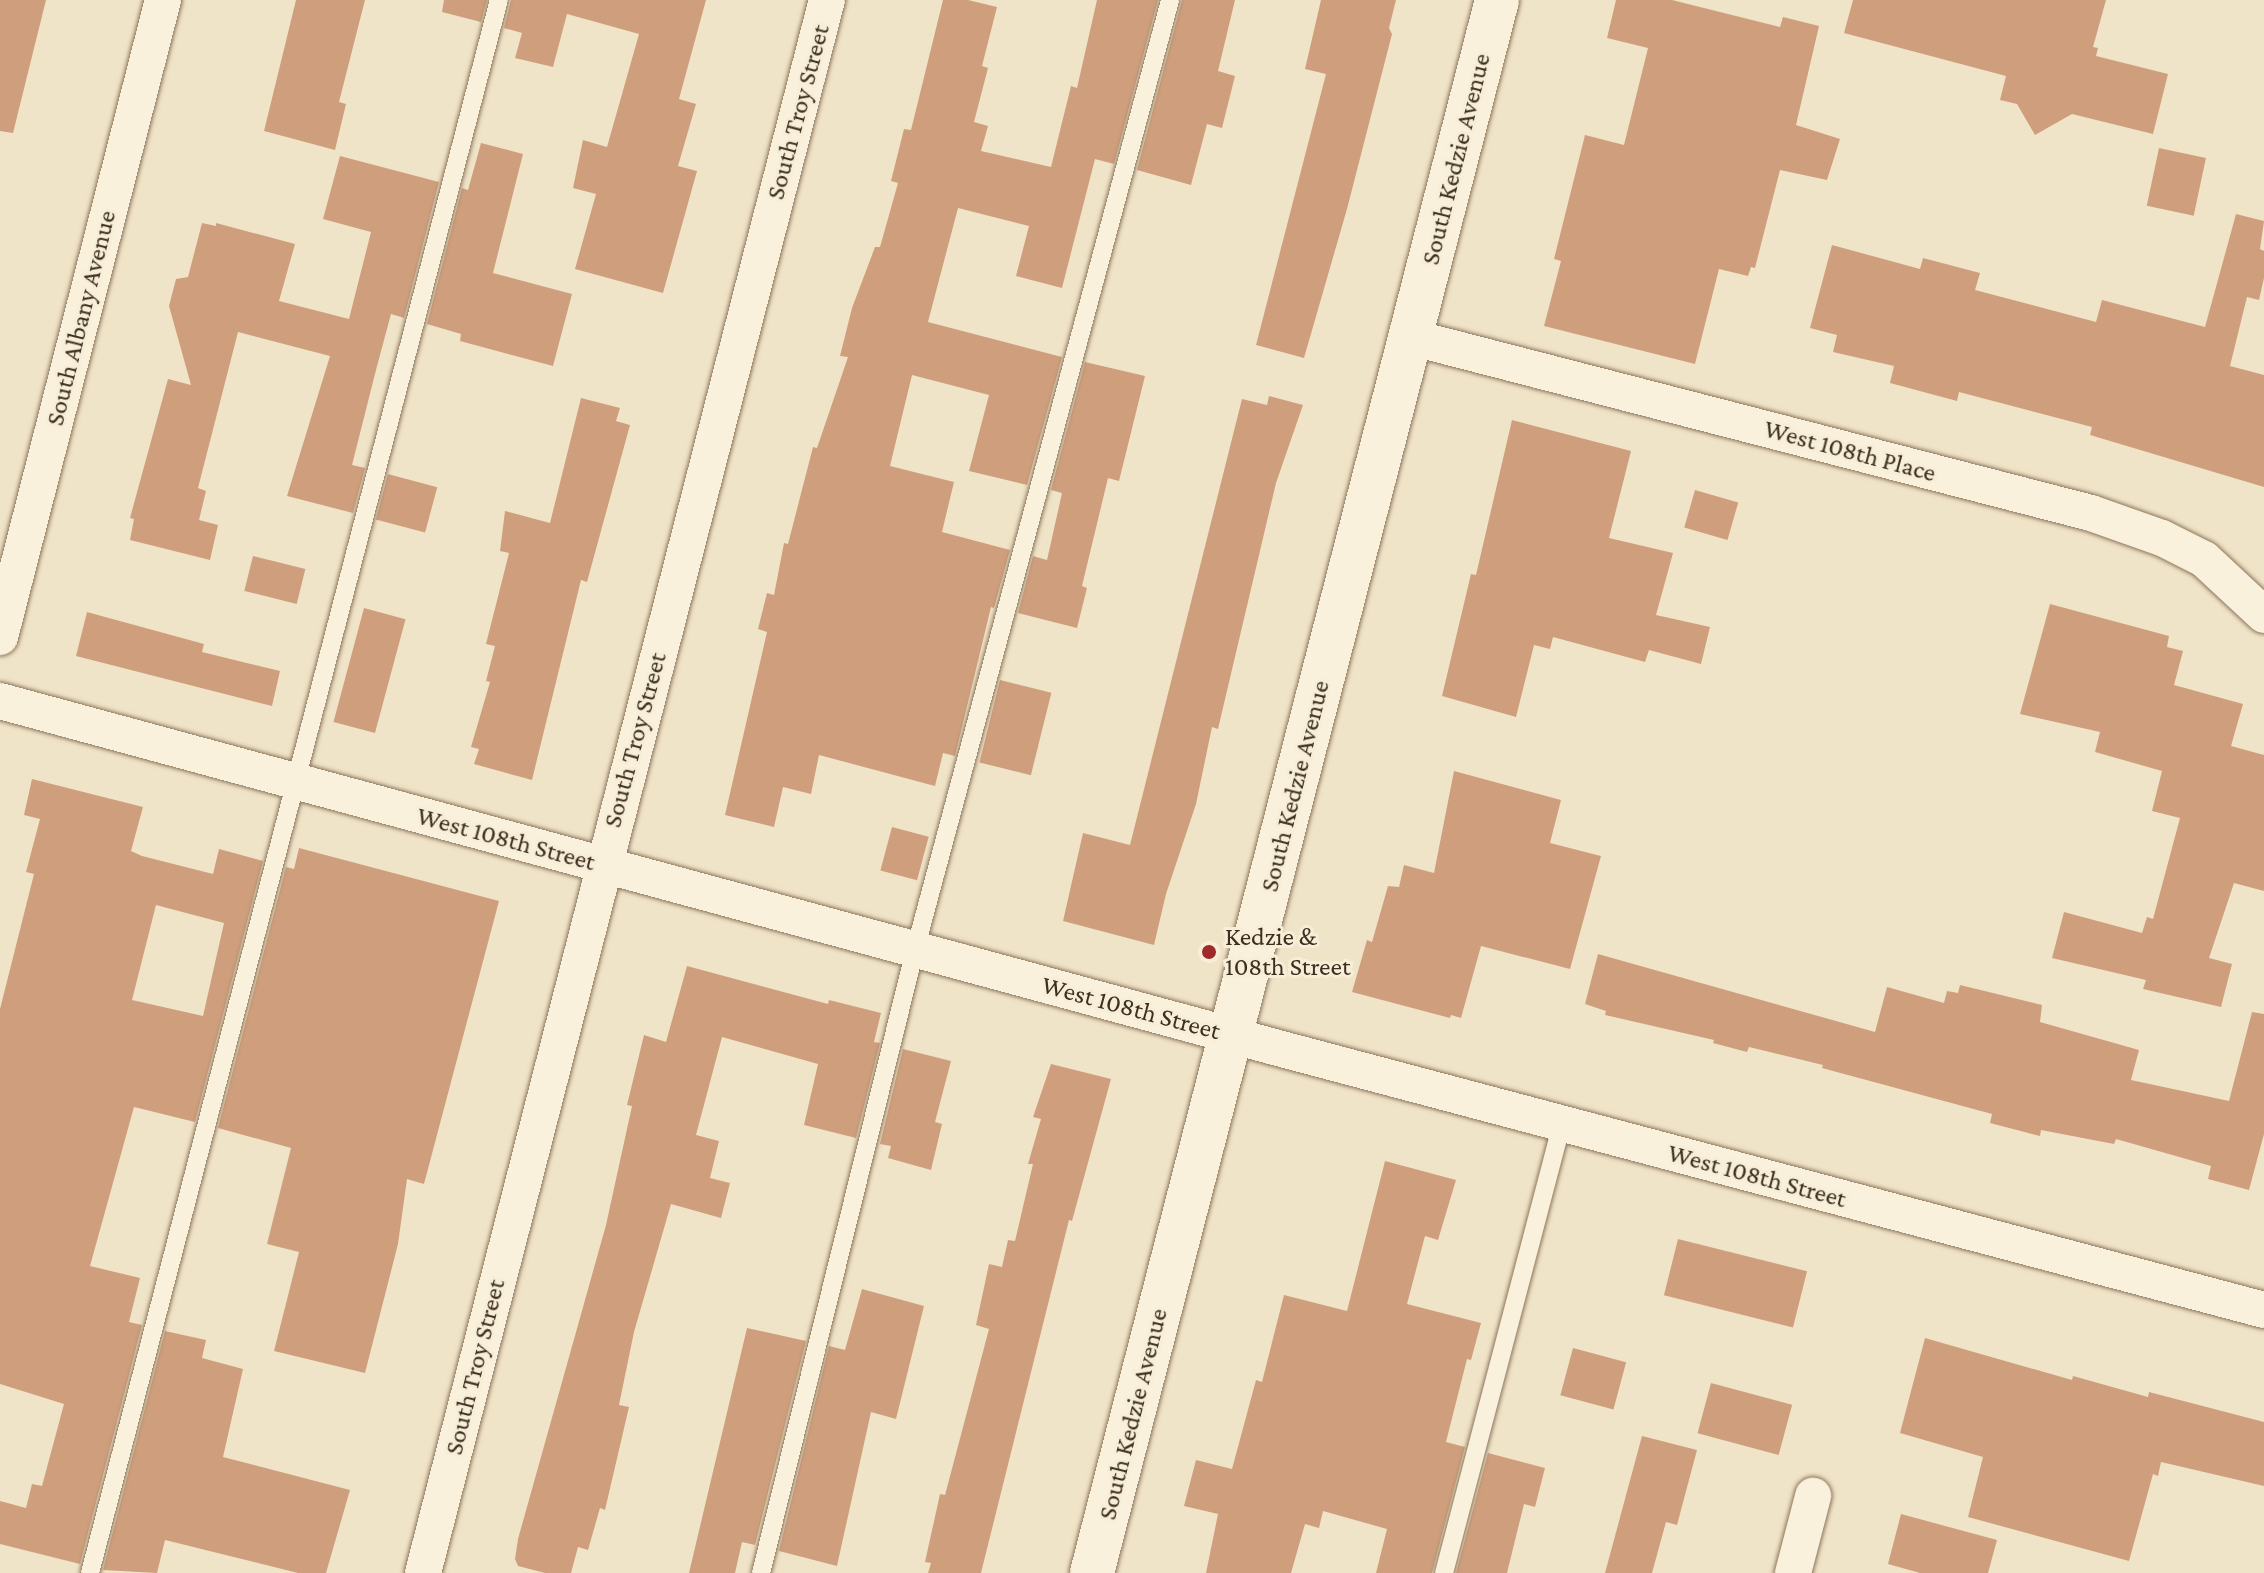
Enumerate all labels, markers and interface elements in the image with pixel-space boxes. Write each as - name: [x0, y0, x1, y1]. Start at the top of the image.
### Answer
- street label: South Troy Street: [760, 21, 836, 203]
- street label: South Kedzie Avenue: [1415, 50, 1497, 268]
- street label: South Albany Avenue: [39, 207, 123, 429]
- street label: West 108th Place: [1761, 413, 1939, 489]
- street label: South Troy Street: [597, 649, 673, 831]
- street label: South Kedzie Avenue: [1254, 677, 1336, 895]
- street label: West 108th Street: [413, 800, 599, 878]
- place label: Kedzie & 108th Street: [1225, 921, 1351, 982]
- marker: Kedzie & 108th Street: [1200, 943, 1218, 961]
- street label: West 108th Street: [1038, 969, 1224, 1047]
- street label: West 108th Street: [1664, 1137, 1850, 1215]
- street label: South Troy Street: [438, 1276, 512, 1458]
- street label: South Kedzie Avenue: [1092, 1305, 1174, 1523]

